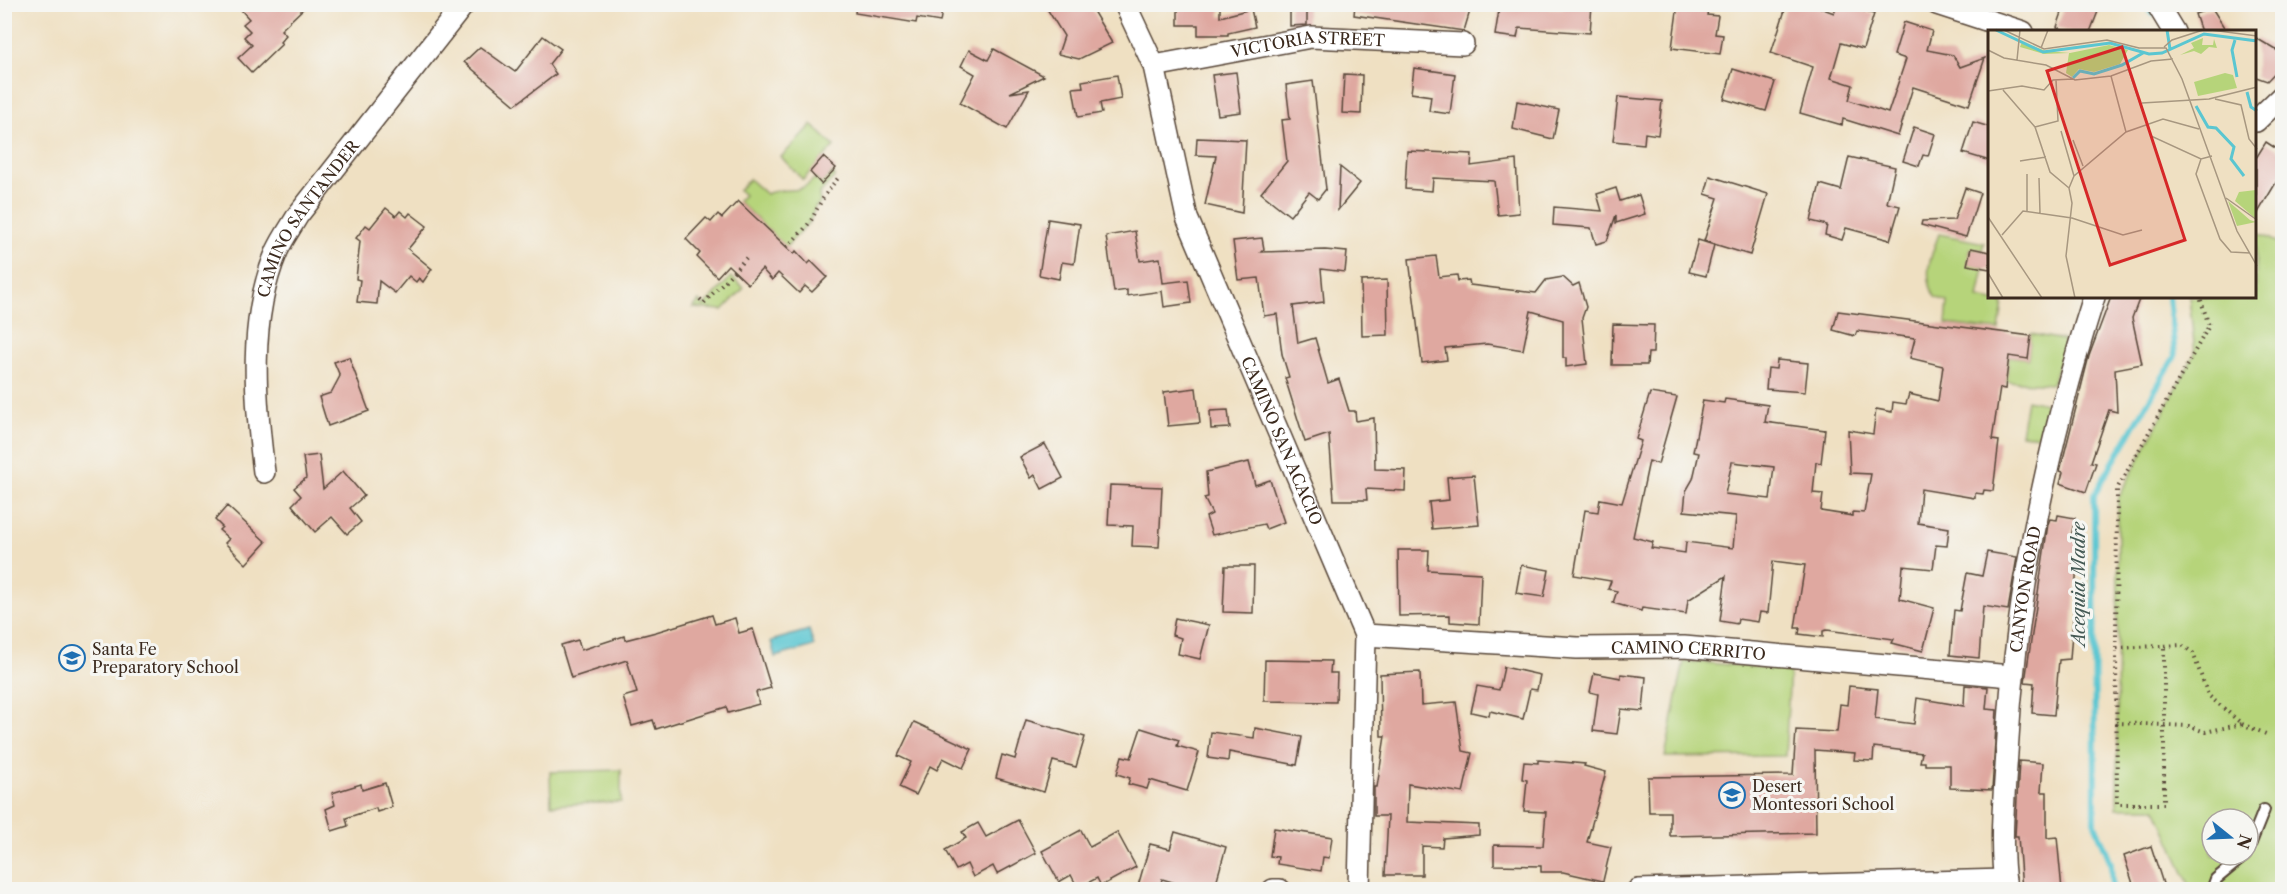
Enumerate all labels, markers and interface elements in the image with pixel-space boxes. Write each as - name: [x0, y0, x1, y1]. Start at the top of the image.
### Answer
- street label: VICTORIA STREET: [1228, 26, 1385, 62]
- inset map: [1988, 30, 2257, 298]
- street label: CAMINO SANTANDER: [253, 135, 364, 299]
- street label: CAMINO SAN ACACIO: [1237, 353, 1327, 528]
- water label: Acequia Madre: [2068, 520, 2090, 649]
- street label: CANYON ROAD: [2005, 524, 2045, 654]
- street label: CAMINO CERRITO: [1611, 637, 1767, 664]
- place label: Santa Fe Preparatory School: [92, 639, 239, 677]
- school or university icon: Santa Fe Preparatory School: [57, 643, 87, 673]
- place label: Desert Montessori School: [1752, 776, 1894, 814]
- school or university icon: Desert Montessori School: [1717, 780, 1747, 810]
- north arrow: [2200, 807, 2260, 867]
- text: N: [2233, 832, 2256, 851]

